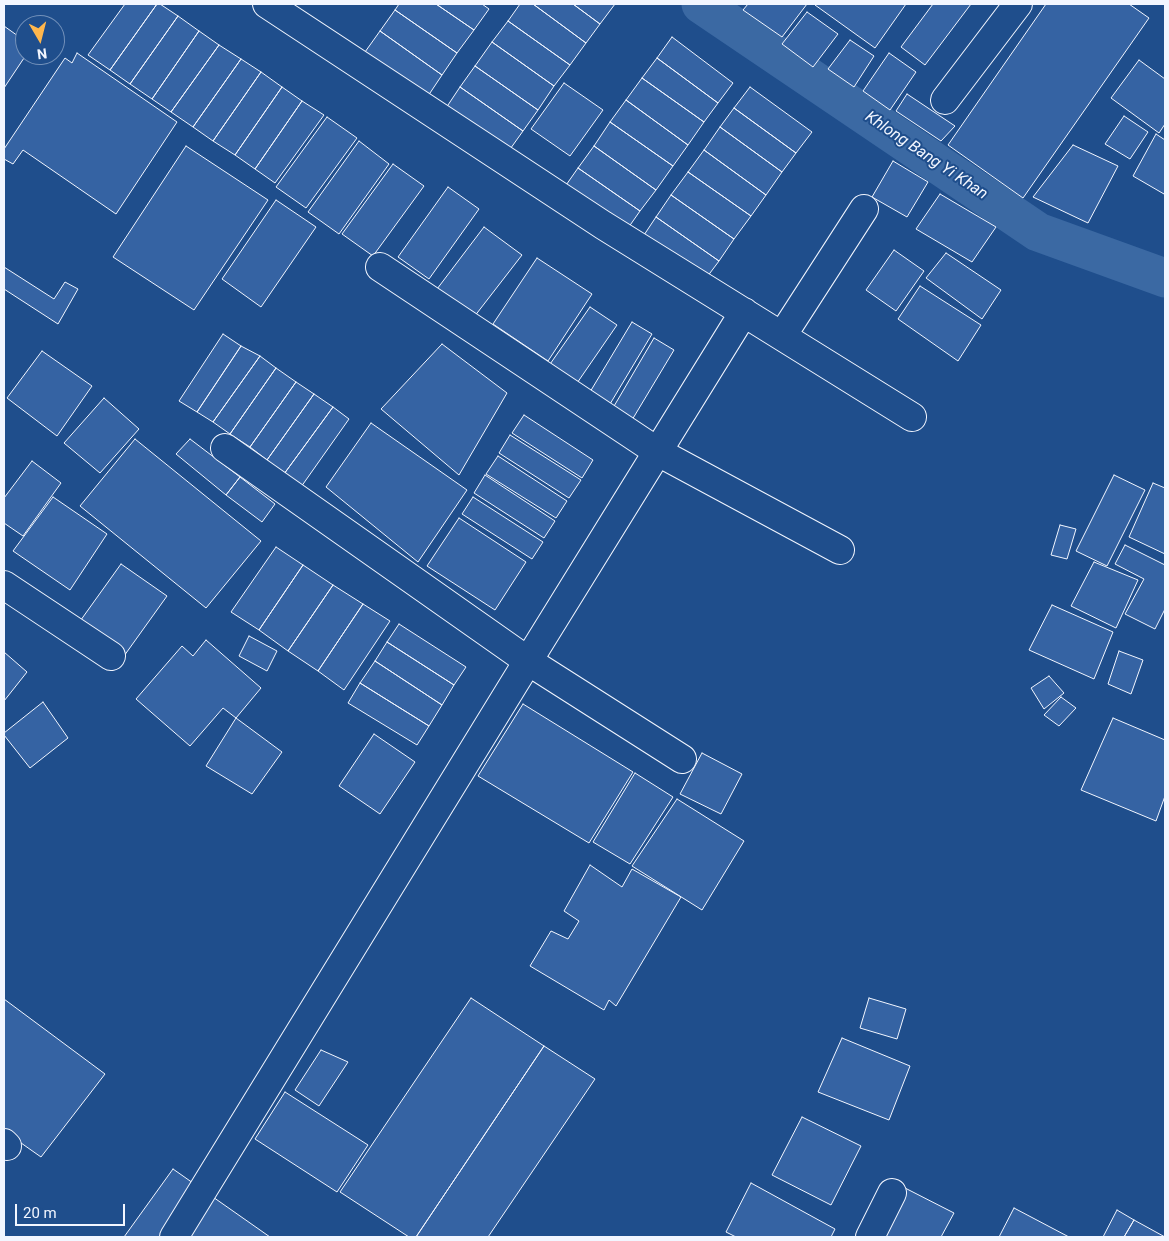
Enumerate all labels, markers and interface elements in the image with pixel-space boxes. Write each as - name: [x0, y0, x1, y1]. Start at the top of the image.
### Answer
- north arrow: [15, 15, 65, 65]
- text: N: [36, 45, 48, 62]
- water label: Khlong Bang Yi Khan: [861, 108, 991, 204]
- scale bar: [18, 1194, 128, 1226]
- text: 20 m: [23, 1204, 57, 1222]

